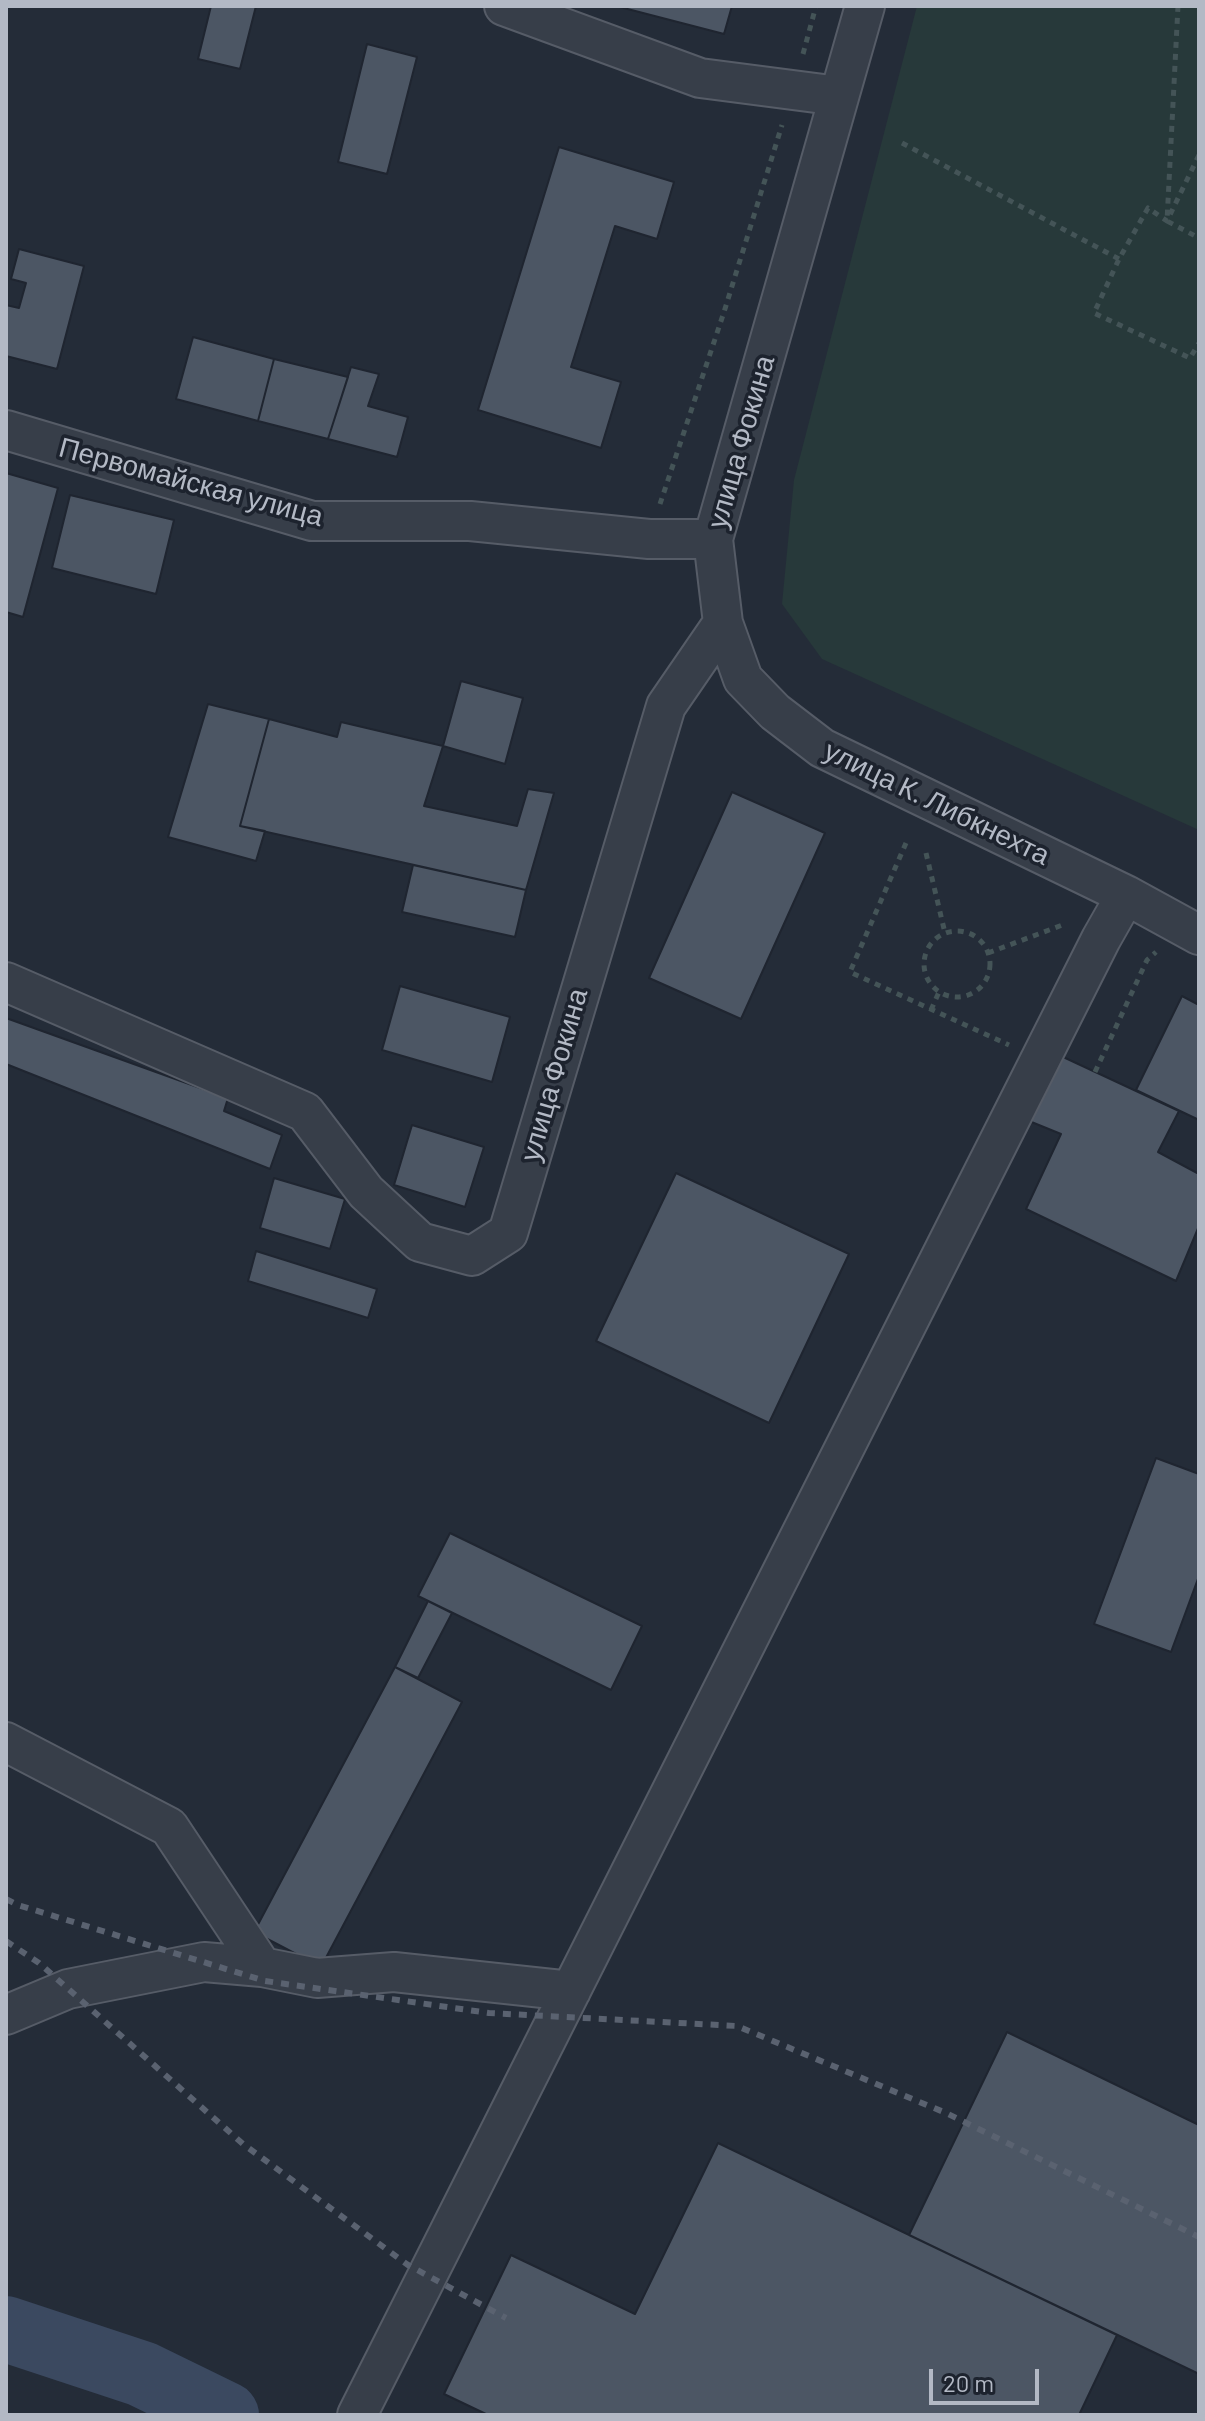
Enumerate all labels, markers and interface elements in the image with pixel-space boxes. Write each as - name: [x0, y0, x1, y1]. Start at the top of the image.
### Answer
- street label: улица Фокина: [700, 352, 782, 532]
- street label: Первомайская улица: [55, 431, 327, 533]
- street label: улица К. Либкнехта: [819, 734, 1055, 872]
- street label: улица Фокина: [513, 985, 595, 1165]
- scale bar: [933, 2353, 1043, 2403]
- text: 20 m: [943, 2368, 994, 2397]

